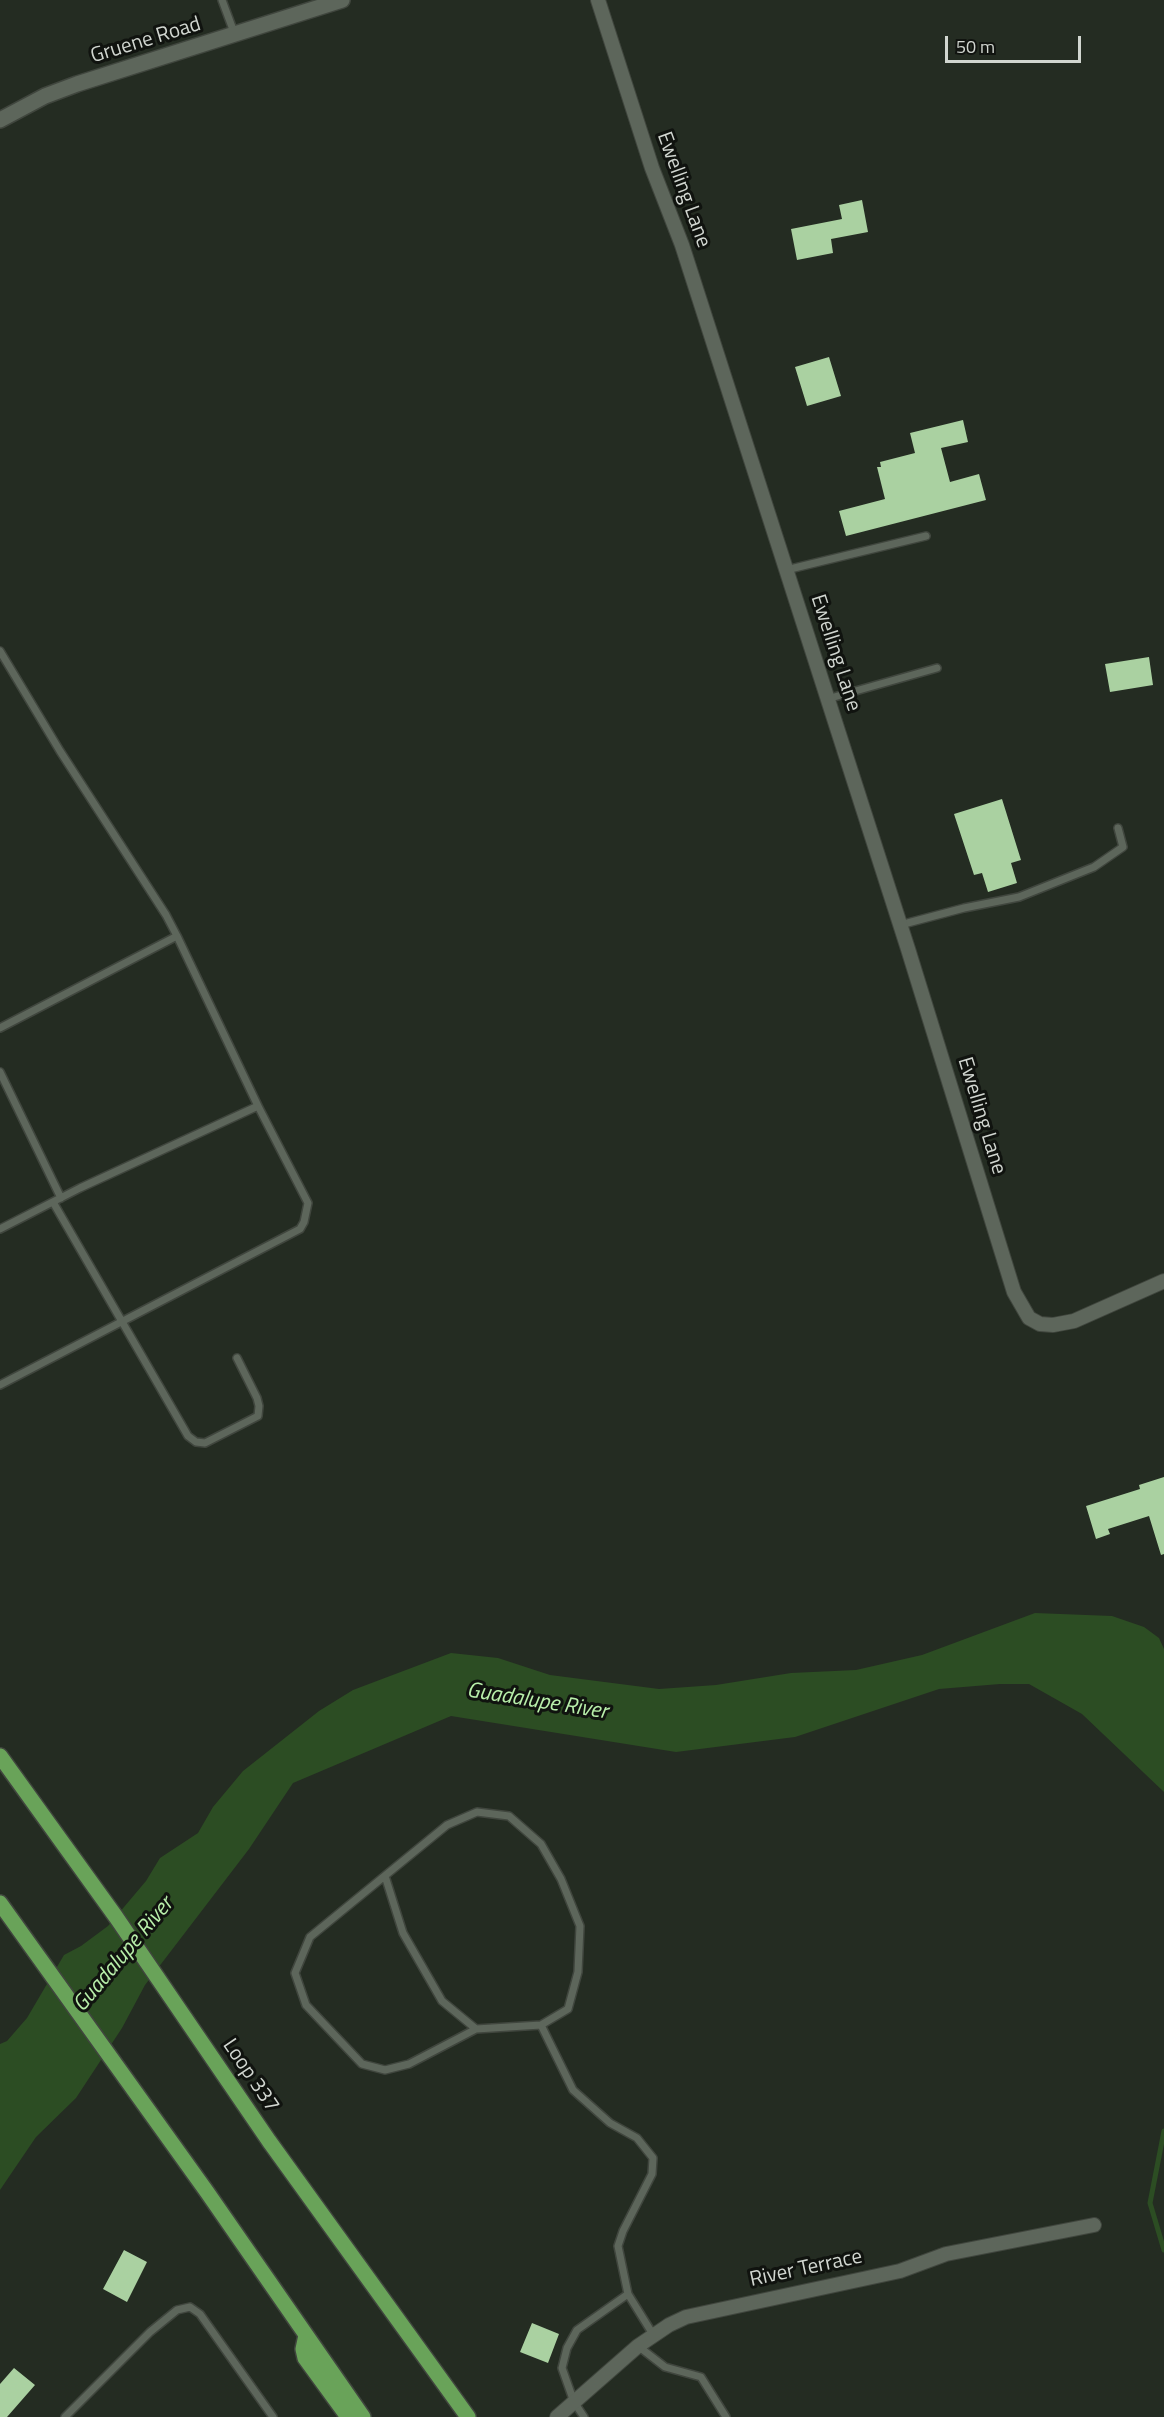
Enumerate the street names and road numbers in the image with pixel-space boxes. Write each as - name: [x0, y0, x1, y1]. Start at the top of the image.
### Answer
- street label: Gruene Road: [88, 12, 204, 70]
- street label: Ewelling Lane: [650, 129, 716, 251]
- street label: Ewelling Lane: [804, 591, 866, 715]
- street label: Ewelling Lane: [951, 1054, 1011, 1178]
- street label: Loop 337: [216, 2035, 284, 2117]
- street label: River Terrace: [747, 2245, 865, 2293]

